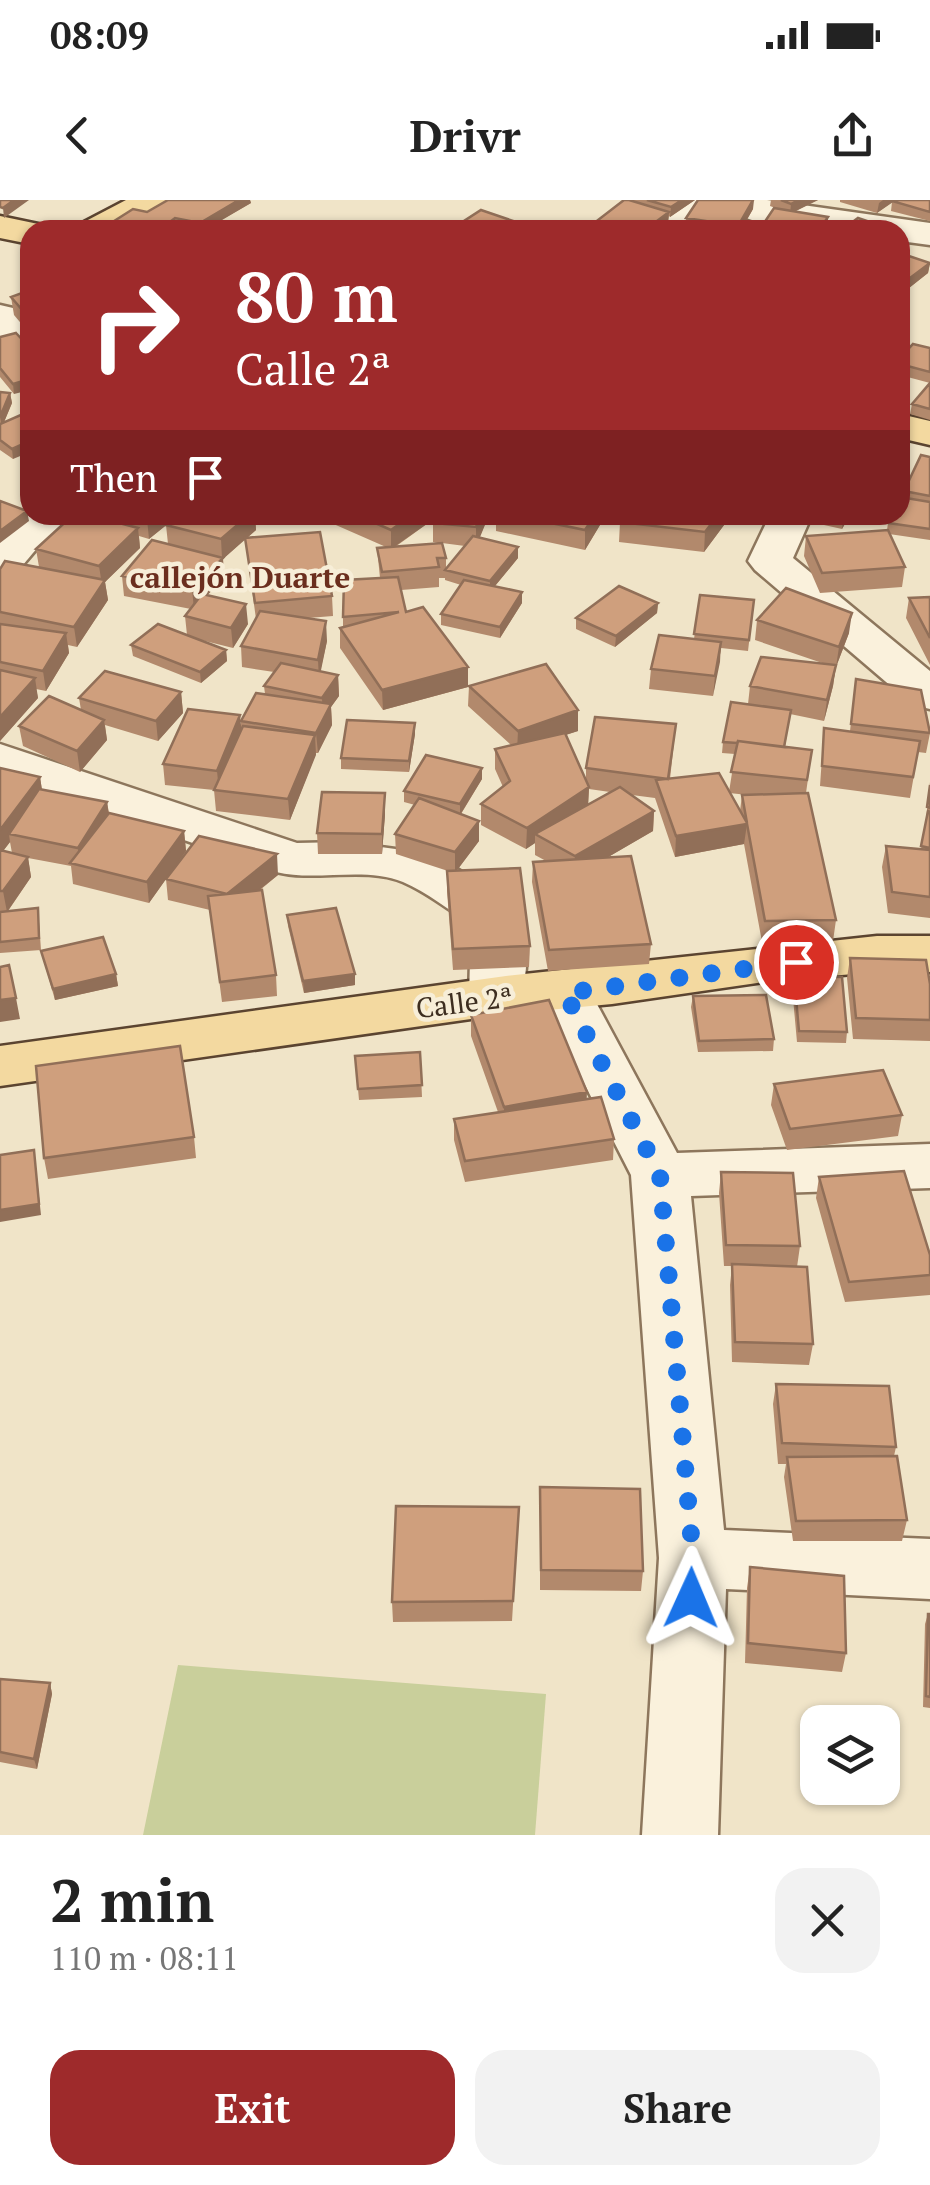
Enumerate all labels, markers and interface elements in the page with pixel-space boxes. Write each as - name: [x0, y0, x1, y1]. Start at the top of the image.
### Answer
- text: 08:09: [50, 10, 149, 60]
- text: Drivr: [409, 105, 521, 165]
- icon: back: [50, 108, 105, 163]
- icon: share: [825, 108, 880, 163]
- text: 80 m: [235, 249, 398, 342]
- icon: right: [70, 260, 200, 390]
- text: Calle 2ª: [235, 338, 391, 398]
- icon: arrive: [178, 450, 233, 505]
- text: Then: [70, 453, 158, 503]
- district label: callejón Duarte: [130, 557, 350, 597]
- pin: [754, 920, 839, 1005]
- icon: arrive: [769, 935, 824, 990]
- street label: Calle 2ª: [414, 978, 514, 1026]
- position arrow: [639, 1546, 743, 1650]
- map controls: [800, 1705, 900, 1805]
- button: layers: [800, 1705, 900, 1805]
- text: 2 min: [50, 1860, 214, 1939]
- button: close: [775, 1868, 880, 1973]
- text: 110 m · 08:11: [50, 1937, 238, 1979]
- button: Exit: [50, 2050, 455, 2165]
- button: Share: [475, 2050, 880, 2165]

